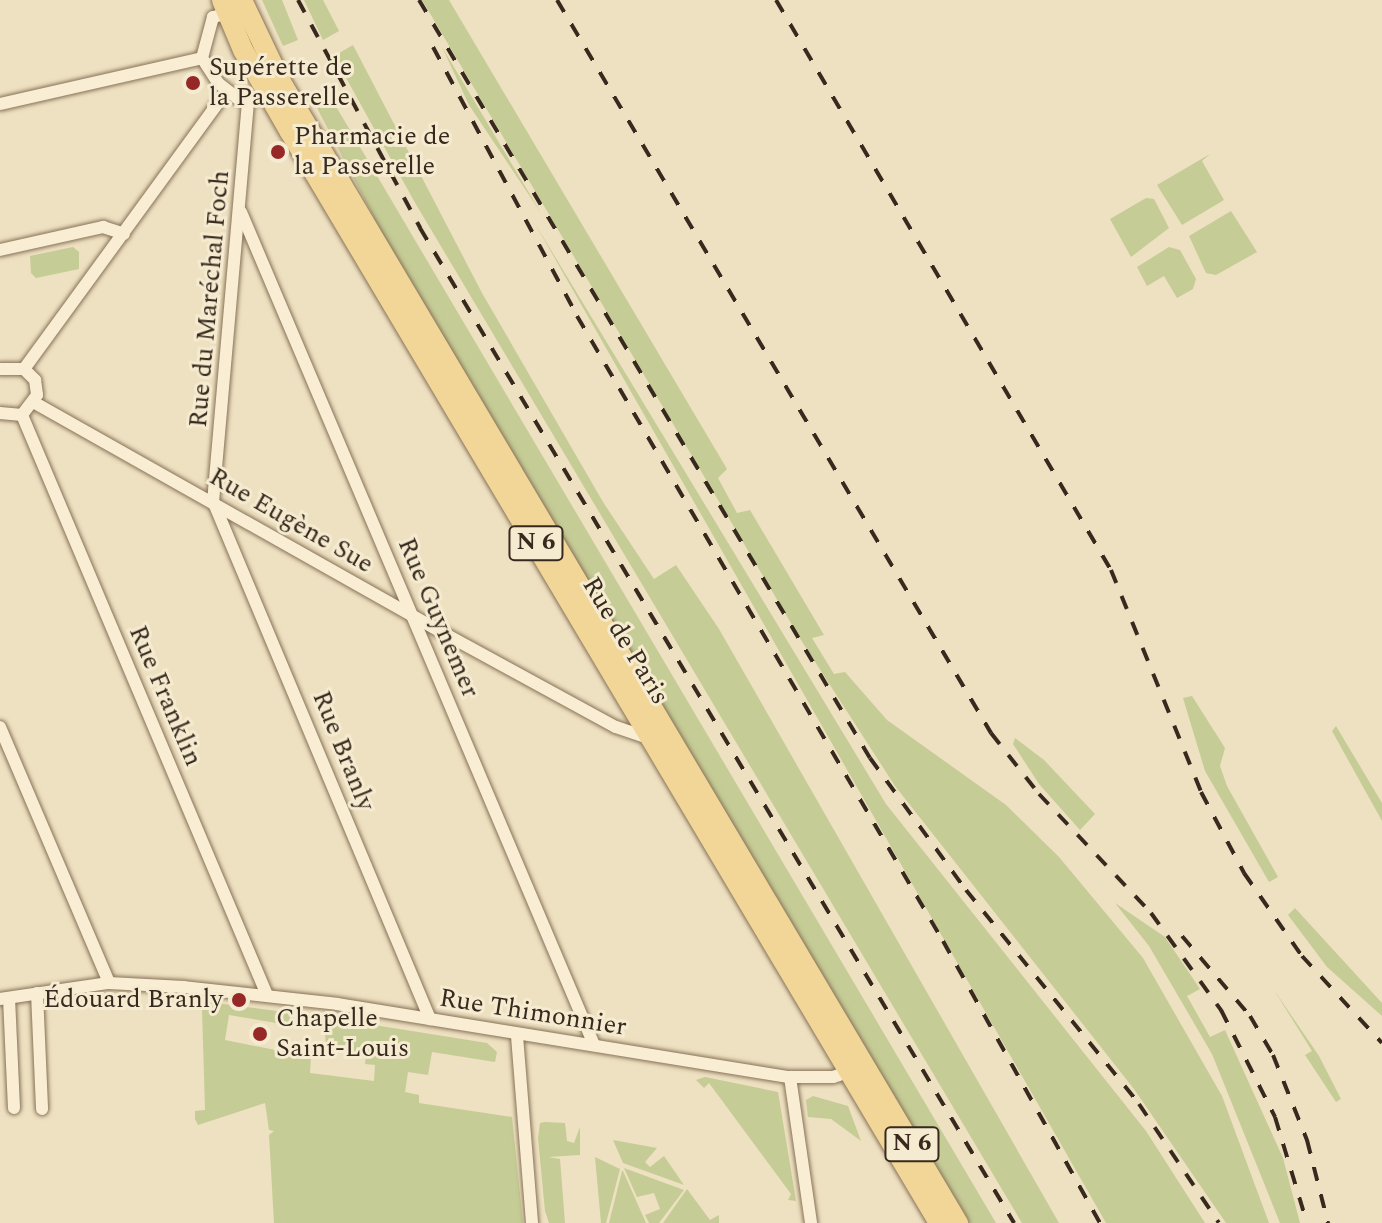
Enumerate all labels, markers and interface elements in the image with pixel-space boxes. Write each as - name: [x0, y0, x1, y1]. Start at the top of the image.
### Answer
- place label: Supérette de la Passerelle: [209, 52, 352, 114]
- marker: Supérette de la Passerelle: [184, 74, 202, 92]
- place label: Pharmacie de la Passerelle: [294, 121, 450, 182]
- marker: Pharmacie de la Passerelle: [269, 143, 287, 161]
- street label: Rue du Maréchal Foch: [183, 169, 237, 429]
- street label: Rue Eugène Sue: [203, 461, 379, 581]
- road number: N 6: [508, 523, 564, 563]
- street label: Rue Guynemer: [390, 533, 486, 703]
- street label: Rue de Paris: [575, 572, 675, 710]
- street label: Rue Franklin: [121, 621, 209, 771]
- street label: Rue Branly: [305, 687, 381, 815]
- street label: Rue Thimonnier: [437, 983, 629, 1043]
- place label: Édouard Branly: [43, 984, 223, 1016]
- marker: Édouard Branly: [230, 991, 248, 1009]
- place label: Chapelle Saint-Louis: [276, 1003, 409, 1064]
- marker: Chapelle Saint-Louis: [251, 1025, 269, 1043]
- road number: N 6: [884, 1124, 940, 1164]

